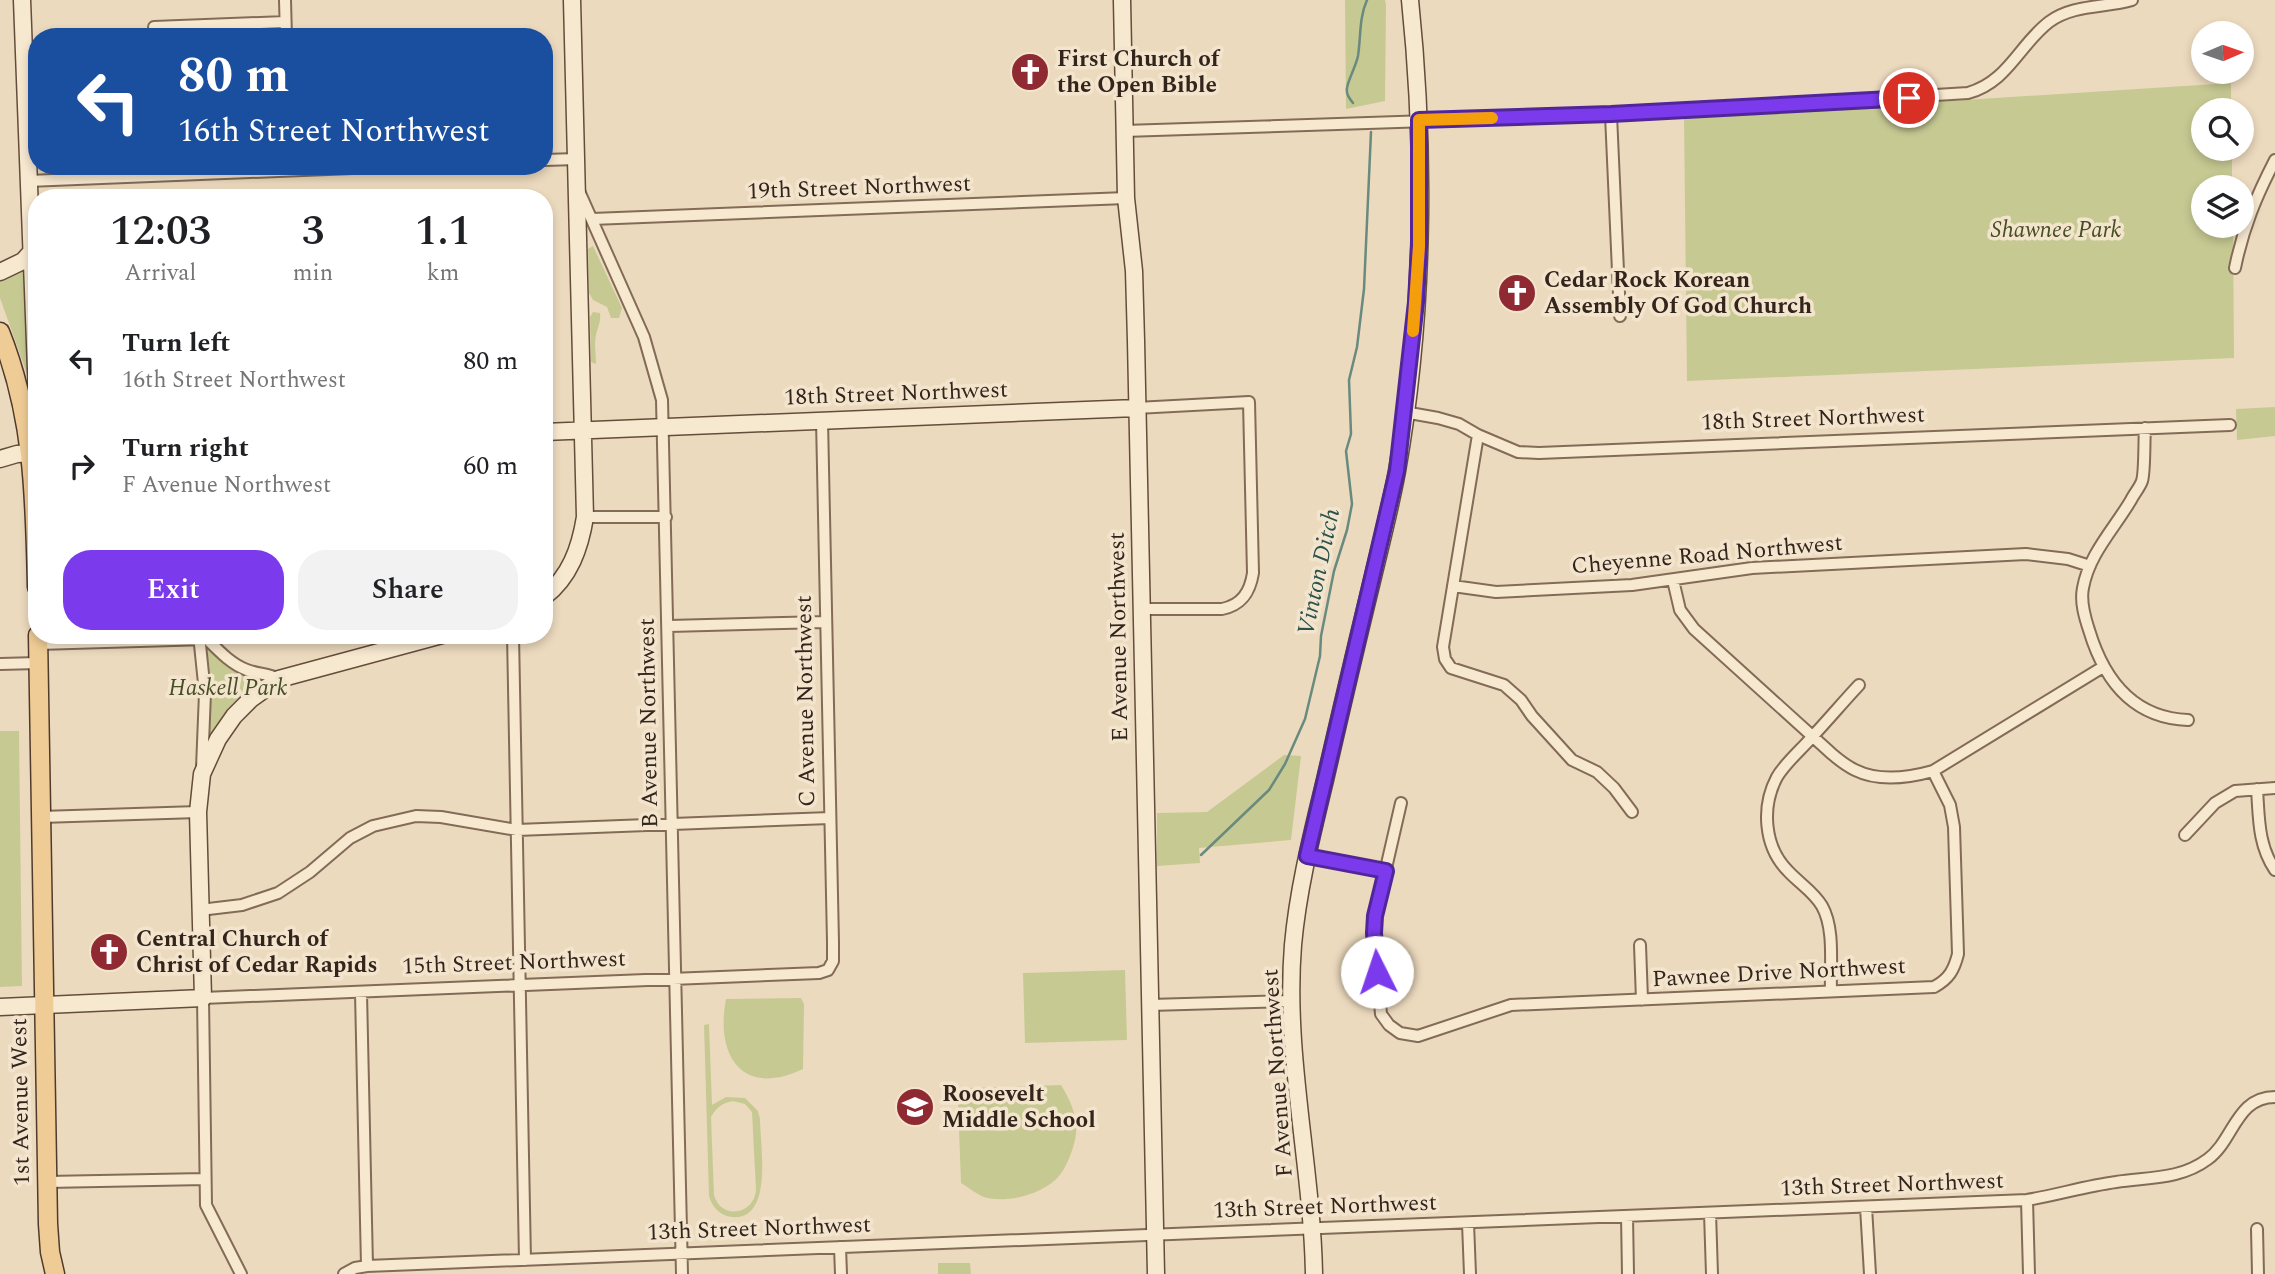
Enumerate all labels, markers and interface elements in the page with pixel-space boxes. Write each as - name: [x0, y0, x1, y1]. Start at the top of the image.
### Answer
- north arrow: [2191, 21, 2254, 84]
- map controls: [2191, 21, 2254, 238]
- text: 80 m: [178, 39, 289, 114]
- place label: First Church of the Open Bible: [1057, 42, 1221, 103]
- church icon: First Church of the Open Bible: [1009, 51, 1051, 93]
- icon: left: [63, 56, 154, 147]
- pin: [1879, 68, 1939, 128]
- icon: arrive: [1890, 79, 1928, 117]
- button: search: [2191, 98, 2254, 161]
- text: 16th Street Northwest: [178, 107, 490, 156]
- street label: 19th Street Northwest: [747, 167, 971, 209]
- button: layers: [2191, 175, 2254, 238]
- text: 12:03: [110, 200, 211, 263]
- text: 3: [302, 200, 324, 263]
- text: 1.1: [415, 200, 471, 263]
- park label: Shawnee Park: [1991, 213, 2122, 248]
- text: Arrival: [125, 256, 196, 291]
- text: min: [293, 256, 333, 291]
- text: km: [427, 256, 459, 291]
- place label: Cedar Rock Korean Assembly Of God Church: [1544, 263, 1812, 324]
- church icon: Cedar Rock Korean Assembly Of God Church: [1496, 272, 1538, 314]
- text: Turn left: [122, 323, 230, 363]
- text: 80 m: [463, 341, 518, 381]
- icon: left: [63, 342, 101, 380]
- text: 16th Street Northwest: [122, 363, 346, 398]
- street label: 18th Street Northwest: [784, 373, 1008, 415]
- street label: 18th Street Northwest: [1701, 398, 1925, 440]
- text: Turn right: [122, 428, 249, 468]
- text: 60 m: [463, 446, 518, 486]
- icon: right: [63, 447, 101, 485]
- text: F Avenue Northwest: [122, 468, 331, 503]
- water label: Vinton Ditch: [1288, 505, 1350, 639]
- street label: Cheyenne Road Northwest: [1570, 526, 1844, 584]
- street label: E Avenue Northwest: [1100, 532, 1138, 742]
- button: Exit: [63, 550, 284, 630]
- button: Share: [298, 550, 518, 630]
- street label: C Avenue Northwest: [787, 595, 825, 807]
- street label: B Avenue Northwest: [630, 618, 668, 828]
- park label: Haskell Park: [168, 671, 288, 706]
- place label: Central Church of Christ of Cedar Rapids: [136, 922, 377, 983]
- church icon: Central Church of Christ of Cedar Rapids: [88, 931, 130, 973]
- position arrow: [1340, 935, 1414, 1009]
- street label: 15th Street Northwest: [402, 942, 626, 984]
- street label: Pawnee Drive Northwest: [1651, 949, 1907, 997]
- street label: F Avenue Northwest: [1253, 967, 1303, 1179]
- street label: 1st Avenue West: [2, 1018, 40, 1186]
- place label: Roosevelt Middle School: [942, 1077, 1096, 1138]
- school or university icon: Roosevelt Middle School: [894, 1086, 936, 1128]
- street label: 13th Street Northwest: [1780, 1164, 2004, 1206]
- street label: 13th Street Northwest: [1213, 1186, 1437, 1228]
- street label: 13th Street Northwest: [647, 1208, 871, 1250]

